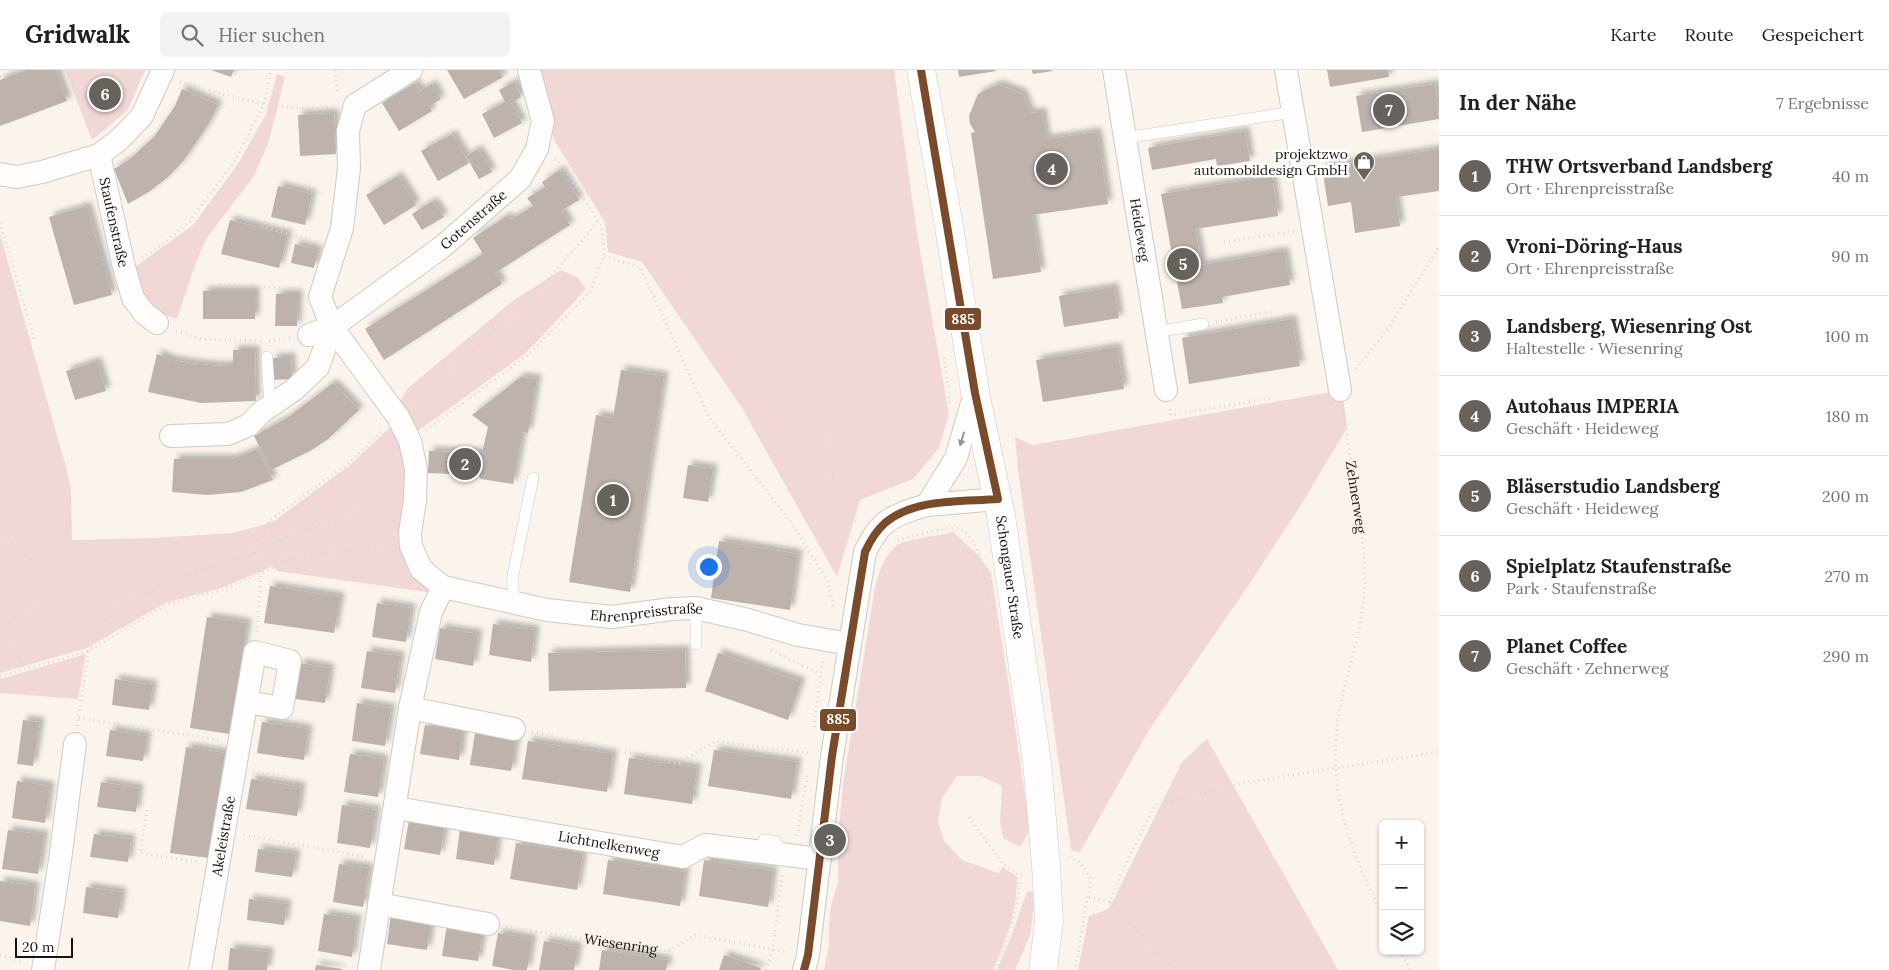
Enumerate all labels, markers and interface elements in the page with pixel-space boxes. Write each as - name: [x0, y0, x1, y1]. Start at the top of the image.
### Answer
- search box: [160, 12, 510, 57]
- text: Gridwalk: [25, 19, 130, 50]
- icon: search: [178, 21, 206, 49]
- text: Hier suchen: [218, 23, 325, 47]
- text: Karte: [1610, 23, 1656, 46]
- text: Route: [1684, 23, 1734, 46]
- text: Gespeichert: [1762, 23, 1864, 46]
- pin: 6: [89, 75, 121, 113]
- text: In der Nähe: [1459, 89, 1576, 116]
- pin: 7: [1373, 91, 1405, 129]
- text: 7 Ergebnisse: [1776, 93, 1869, 113]
- place label: projektzwo automobildesign GmbH: [1194, 145, 1348, 179]
- pin: 4: [1036, 150, 1068, 188]
- shop icon: projektzwo automobildesign GmbH: [1352, 150, 1376, 181]
- text: THW Ortsverband Landsberg: [1506, 154, 1772, 178]
- text: 1: [1472, 166, 1478, 186]
- text: 40 m: [1832, 166, 1869, 186]
- street label: Staufenstraße: [95, 176, 133, 270]
- text: Ort · Ehrenpreisstraße: [1506, 178, 1674, 198]
- street label: Gotenstraße: [436, 185, 511, 254]
- street label: Heideweg: [1126, 197, 1154, 263]
- text: Vroni-Döring-Haus: [1506, 234, 1683, 258]
- pin: 5: [1167, 245, 1199, 283]
- text: 2: [1471, 246, 1479, 266]
- text: 90 m: [1831, 246, 1869, 266]
- text: Ort · Ehrenpreisstraße: [1506, 258, 1674, 278]
- line badge: 885: [944, 307, 982, 331]
- text: 885: [951, 310, 975, 328]
- text: Landsberg, Wiesenring Ost: [1506, 314, 1752, 338]
- text: 3: [1471, 326, 1479, 346]
- text: 100 m: [1825, 326, 1869, 346]
- text: Haltestelle · Wiesenring: [1506, 338, 1682, 358]
- text: Autohaus IMPERIA: [1506, 394, 1679, 418]
- text: 4: [1471, 406, 1479, 426]
- text: 180 m: [1826, 406, 1869, 426]
- text: Geschäft · Heideweg: [1506, 418, 1658, 438]
- one-way arrow: [957, 431, 965, 446]
- pin: 2: [449, 445, 481, 483]
- street label: Zehnerweg: [1342, 460, 1370, 535]
- text: Bläserstudio Landsberg: [1506, 474, 1720, 498]
- pin: 1: [597, 481, 629, 519]
- text: 5: [1471, 486, 1479, 506]
- text: 200 m: [1822, 486, 1869, 506]
- text: Geschäft · Heideweg: [1506, 498, 1658, 518]
- street label: Schongauer Straße: [992, 514, 1028, 641]
- your location: [696, 554, 722, 580]
- text: Spielplatz Staufenstraße: [1506, 554, 1732, 578]
- text: 6: [1470, 566, 1480, 586]
- text: 270 m: [1825, 566, 1869, 586]
- text: Park · Staufenstraße: [1506, 578, 1657, 598]
- street label: Ehrenpreisstraße: [589, 599, 706, 626]
- text: Planet Coffee: [1506, 634, 1627, 658]
- text: 7: [1471, 646, 1479, 666]
- text: 290 m: [1823, 646, 1869, 666]
- text: Geschäft · Zehnerweg: [1506, 658, 1668, 678]
- line badge: 885: [819, 708, 857, 732]
- text: 885: [826, 710, 850, 728]
- street label: Akeleistraße: [207, 794, 239, 879]
- map controls: [1379, 820, 1424, 955]
- button: +: [1379, 820, 1424, 865]
- pin: 3: [814, 821, 846, 859]
- street label: Lichtnelkenweg: [557, 827, 661, 862]
- button: −: [1379, 865, 1424, 910]
- button: layers: [1379, 910, 1424, 955]
- street label: Wiesenring: [583, 930, 659, 958]
- scale bar: [15, 935, 72, 958]
- text: 20 m: [22, 938, 54, 956]

